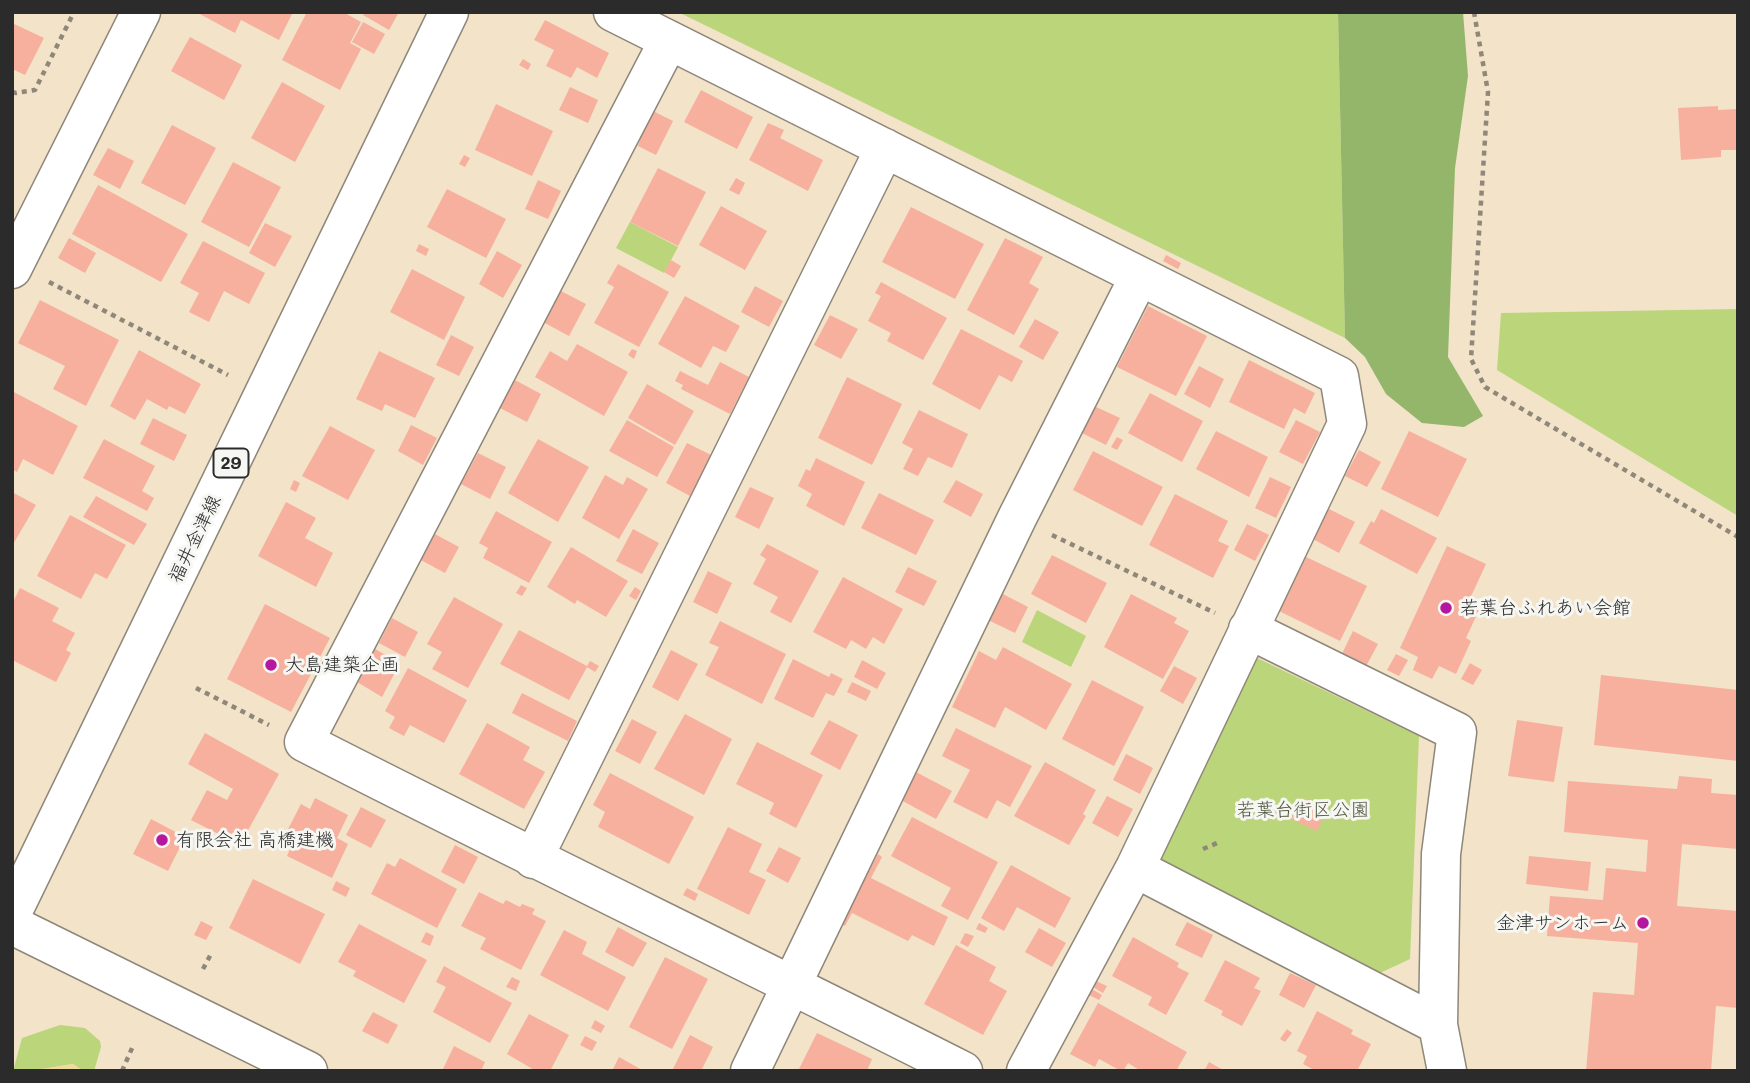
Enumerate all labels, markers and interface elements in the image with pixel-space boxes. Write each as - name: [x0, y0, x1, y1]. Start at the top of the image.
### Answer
- road number: 29: [214, 448, 248, 477]
- street label: 福井金津線: [164, 491, 226, 587]
- place label: 若葉台ふれあい会館: [1460, 597, 1631, 619]
- marker: 若葉台ふれあい会館: [1438, 600, 1454, 616]
- place label: 大島建築企画: [285, 654, 399, 676]
- marker: 大島建築企画: [263, 657, 279, 673]
- park label: 若葉台街区公園: [1237, 799, 1369, 821]
- place label: 有限会社 高橋建機: [176, 829, 334, 851]
- marker: 有限会社 高橋建機: [154, 832, 170, 848]
- place label: 金津サンホーム: [1496, 912, 1629, 934]
- marker: 金津サンホーム: [1635, 915, 1651, 931]

